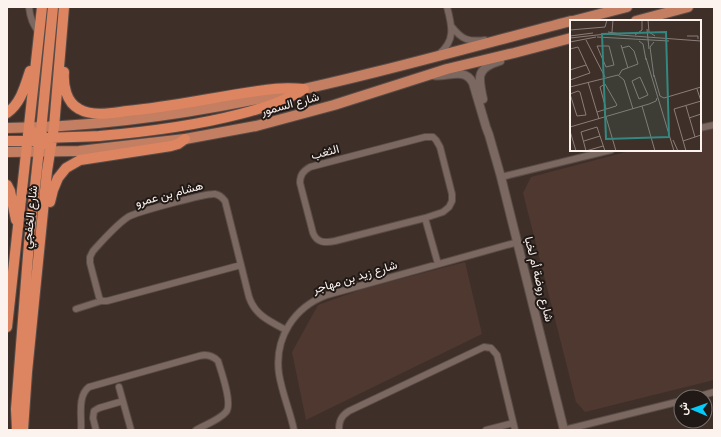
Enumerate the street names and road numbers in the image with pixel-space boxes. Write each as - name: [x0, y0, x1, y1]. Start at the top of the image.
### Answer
- street label: شارع السمور: [258, 90, 321, 121]
- street label: الثغب: [309, 142, 341, 162]
- street label: هشام بن عمرو: [134, 178, 205, 211]
- street label: شارع الخفجي: [20, 185, 43, 250]
- street label: شارع روضة أم لخبا: [520, 235, 556, 324]
- street label: شارع زيد بن مهاجر: [310, 258, 399, 299]

